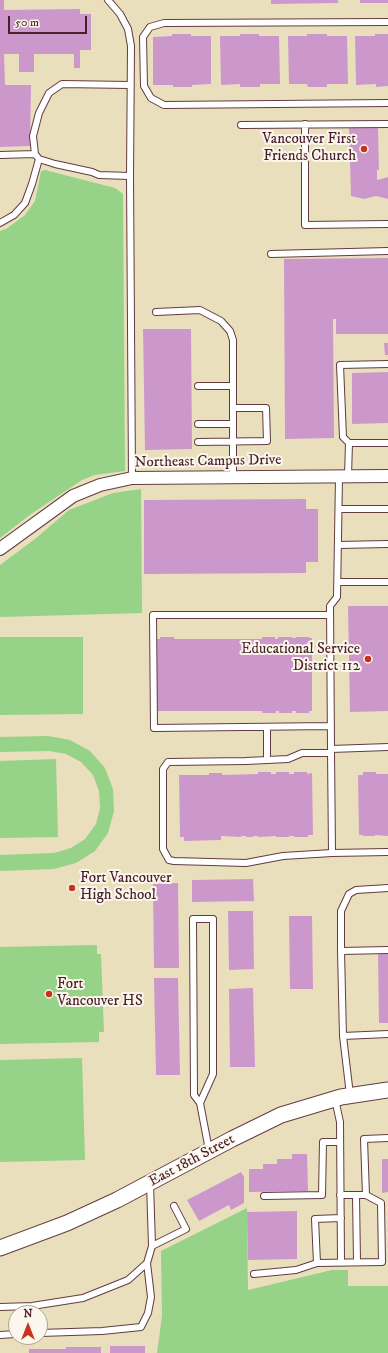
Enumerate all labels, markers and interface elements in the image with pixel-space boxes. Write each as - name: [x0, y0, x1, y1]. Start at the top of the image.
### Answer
- scale bar: [10, 8, 89, 34]
- text: 50 m: [15, 15, 39, 30]
- place label: Vancouver First Friends Church: [262, 131, 356, 166]
- marker: Vancouver First Friends Church: [359, 144, 369, 154]
- street label: Northeast Campus Drive: [134, 452, 282, 472]
- place label: Educational Service District 112: [241, 641, 360, 676]
- marker: Educational Service District 112: [363, 654, 373, 664]
- place label: Fort Vancouver High School: [80, 870, 172, 905]
- marker: Fort Vancouver High School: [67, 883, 77, 893]
- place label: Fort Vancouver HS: [57, 976, 143, 1011]
- marker: Fort Vancouver HS: [44, 989, 54, 999]
- street label: East 18th Street: [146, 1131, 238, 1191]
- north arrow: [8, 1305, 48, 1345]
- text: N: [23, 1307, 33, 1321]

